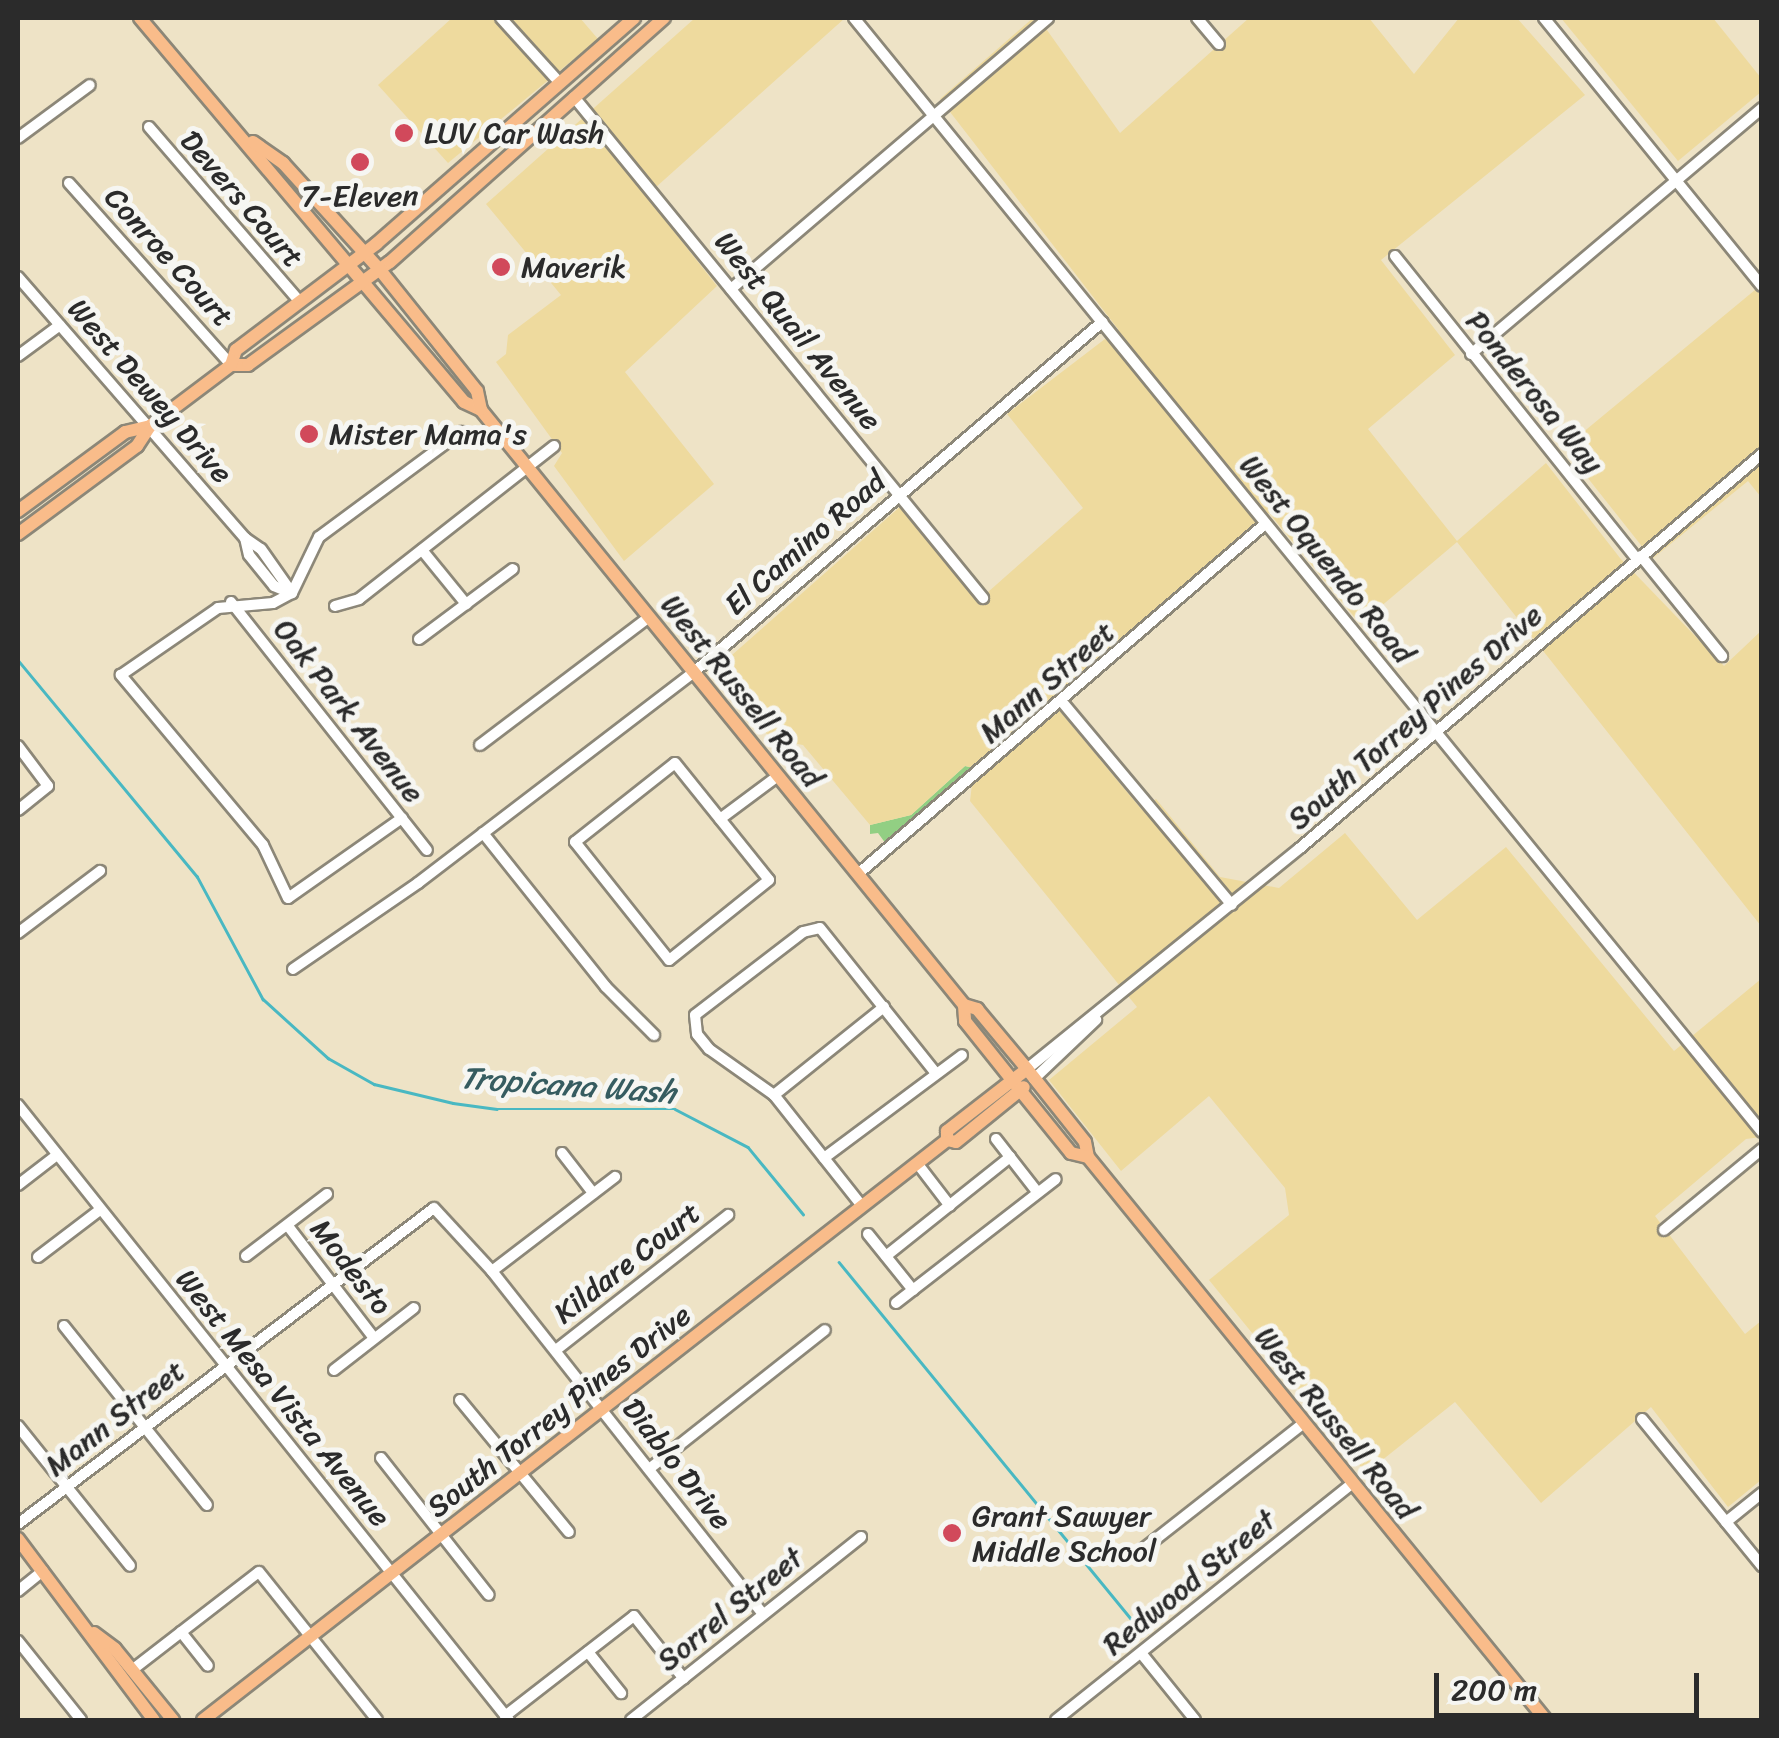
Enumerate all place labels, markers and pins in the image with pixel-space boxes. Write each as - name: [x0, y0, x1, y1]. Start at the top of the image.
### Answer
- place label: LUV Car Wash: [424, 115, 605, 151]
- marker: LUV Car Wash: [393, 122, 415, 144]
- marker: 7-Eleven: [349, 151, 371, 173]
- place label: 7-Eleven: [301, 178, 419, 214]
- place label: Maverik: [521, 249, 626, 285]
- marker: Maverik: [490, 256, 512, 278]
- place label: Mister Mama's: [329, 416, 527, 452]
- marker: Mister Mama's: [298, 423, 320, 445]
- place label: Grant Sawyer Middle School: [972, 1498, 1157, 1568]
- marker: Grant Sawyer Middle School: [941, 1522, 963, 1544]

